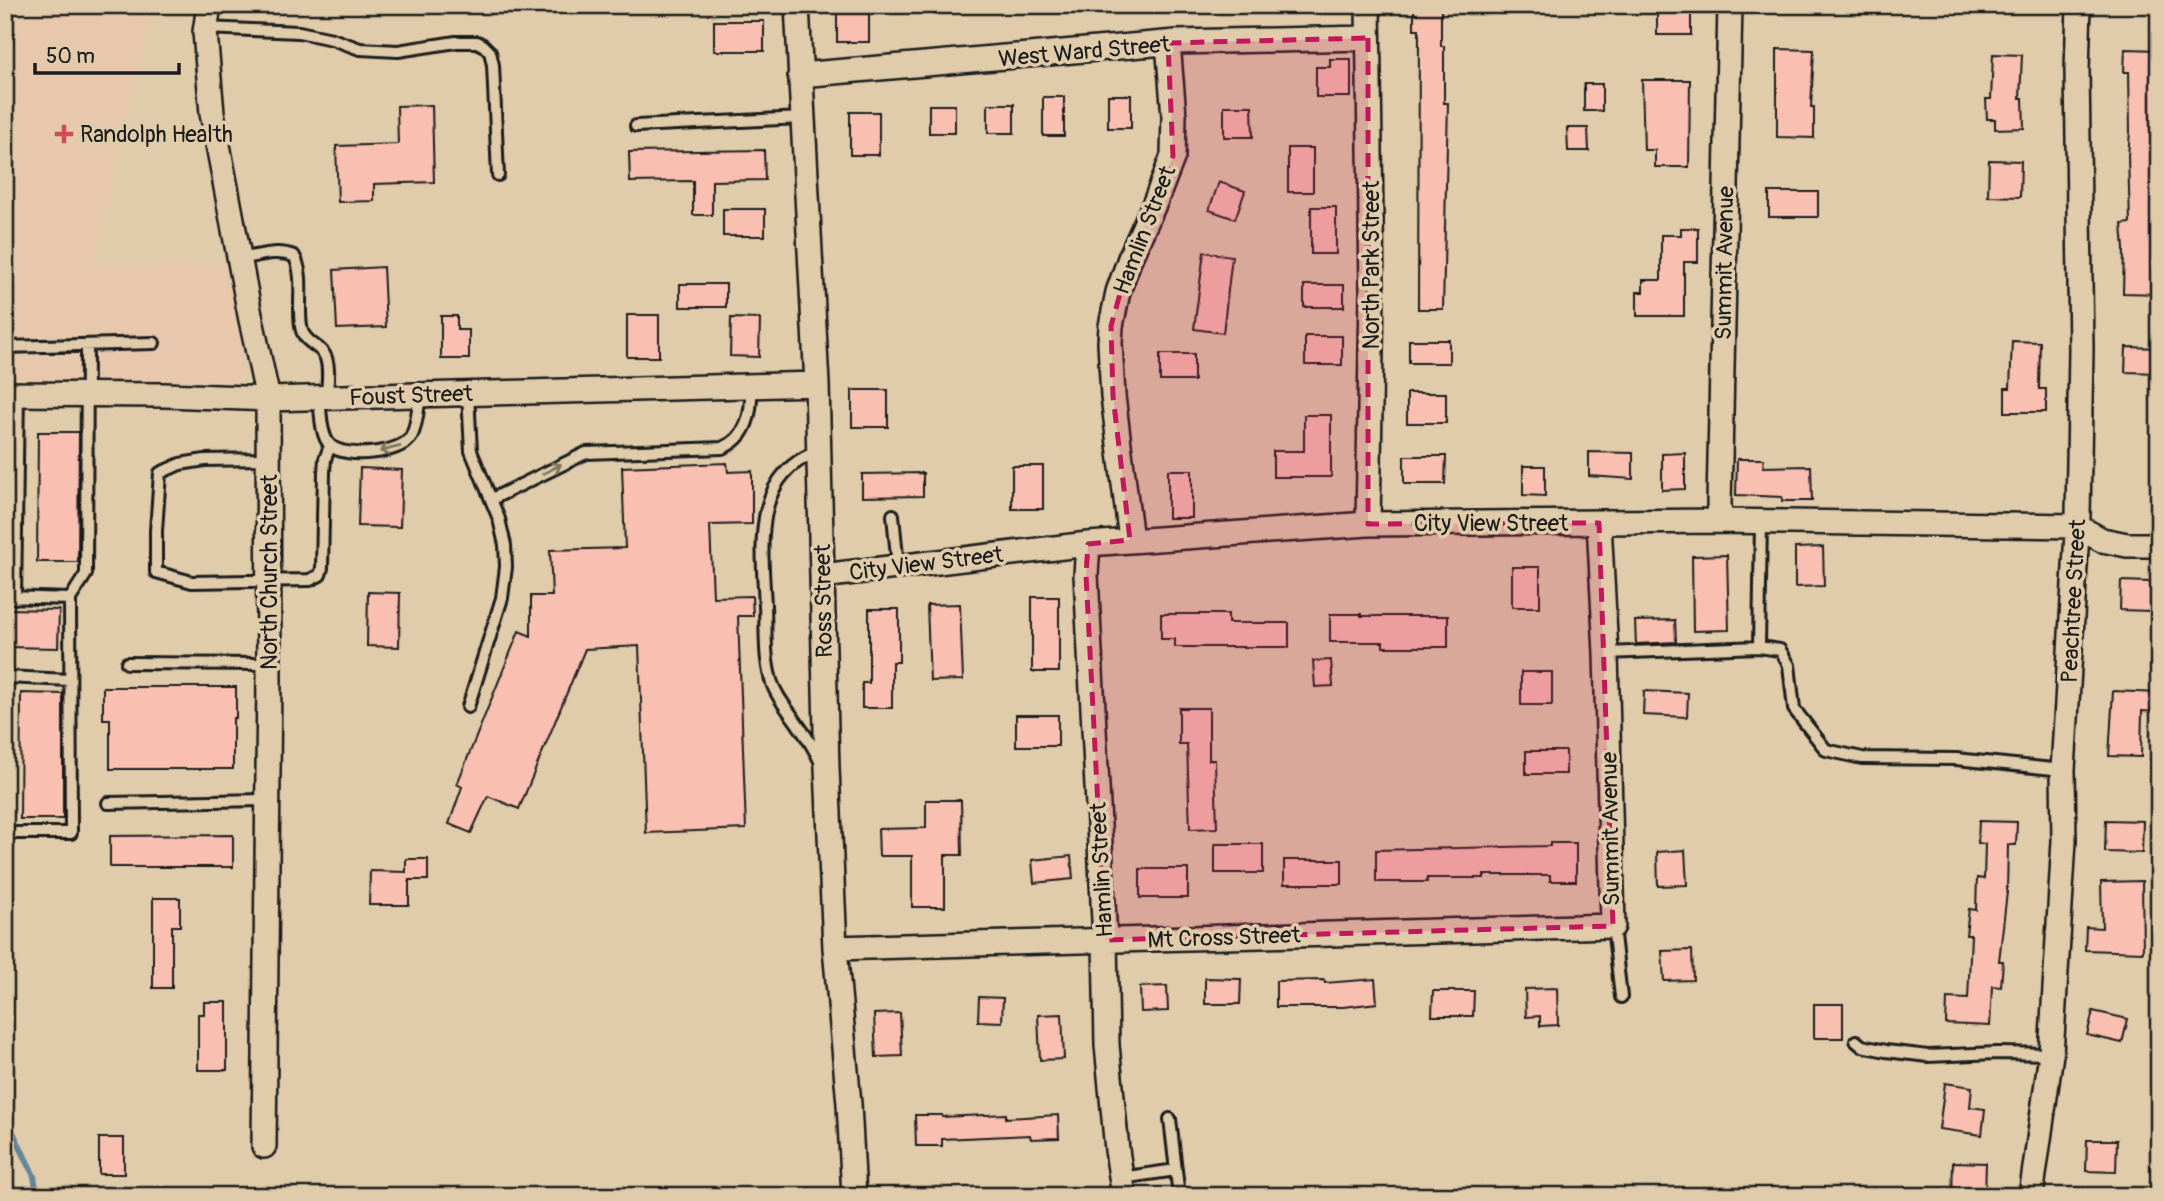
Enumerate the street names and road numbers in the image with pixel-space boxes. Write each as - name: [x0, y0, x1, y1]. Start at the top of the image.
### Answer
- street label: West Ward Street: [997, 29, 1172, 73]
- street label: Hamlin Street: [1107, 161, 1183, 299]
- street label: North Park Street: [1357, 180, 1386, 349]
- street label: Summit Avenue: [1709, 185, 1740, 340]
- street label: Foust Street: [349, 379, 474, 412]
- street label: North Church Street: [255, 473, 284, 670]
- street label: City View Street: [1414, 509, 1569, 538]
- street label: Peachtree Street: [2055, 518, 2092, 684]
- street label: City View Street: [848, 540, 1005, 587]
- street label: Ross Street: [808, 543, 839, 658]
- street label: Summit Avenue: [1595, 751, 1626, 906]
- street label: Hamlin Street: [1083, 801, 1120, 938]
- street label: Mt Cross Street: [1147, 920, 1302, 955]

